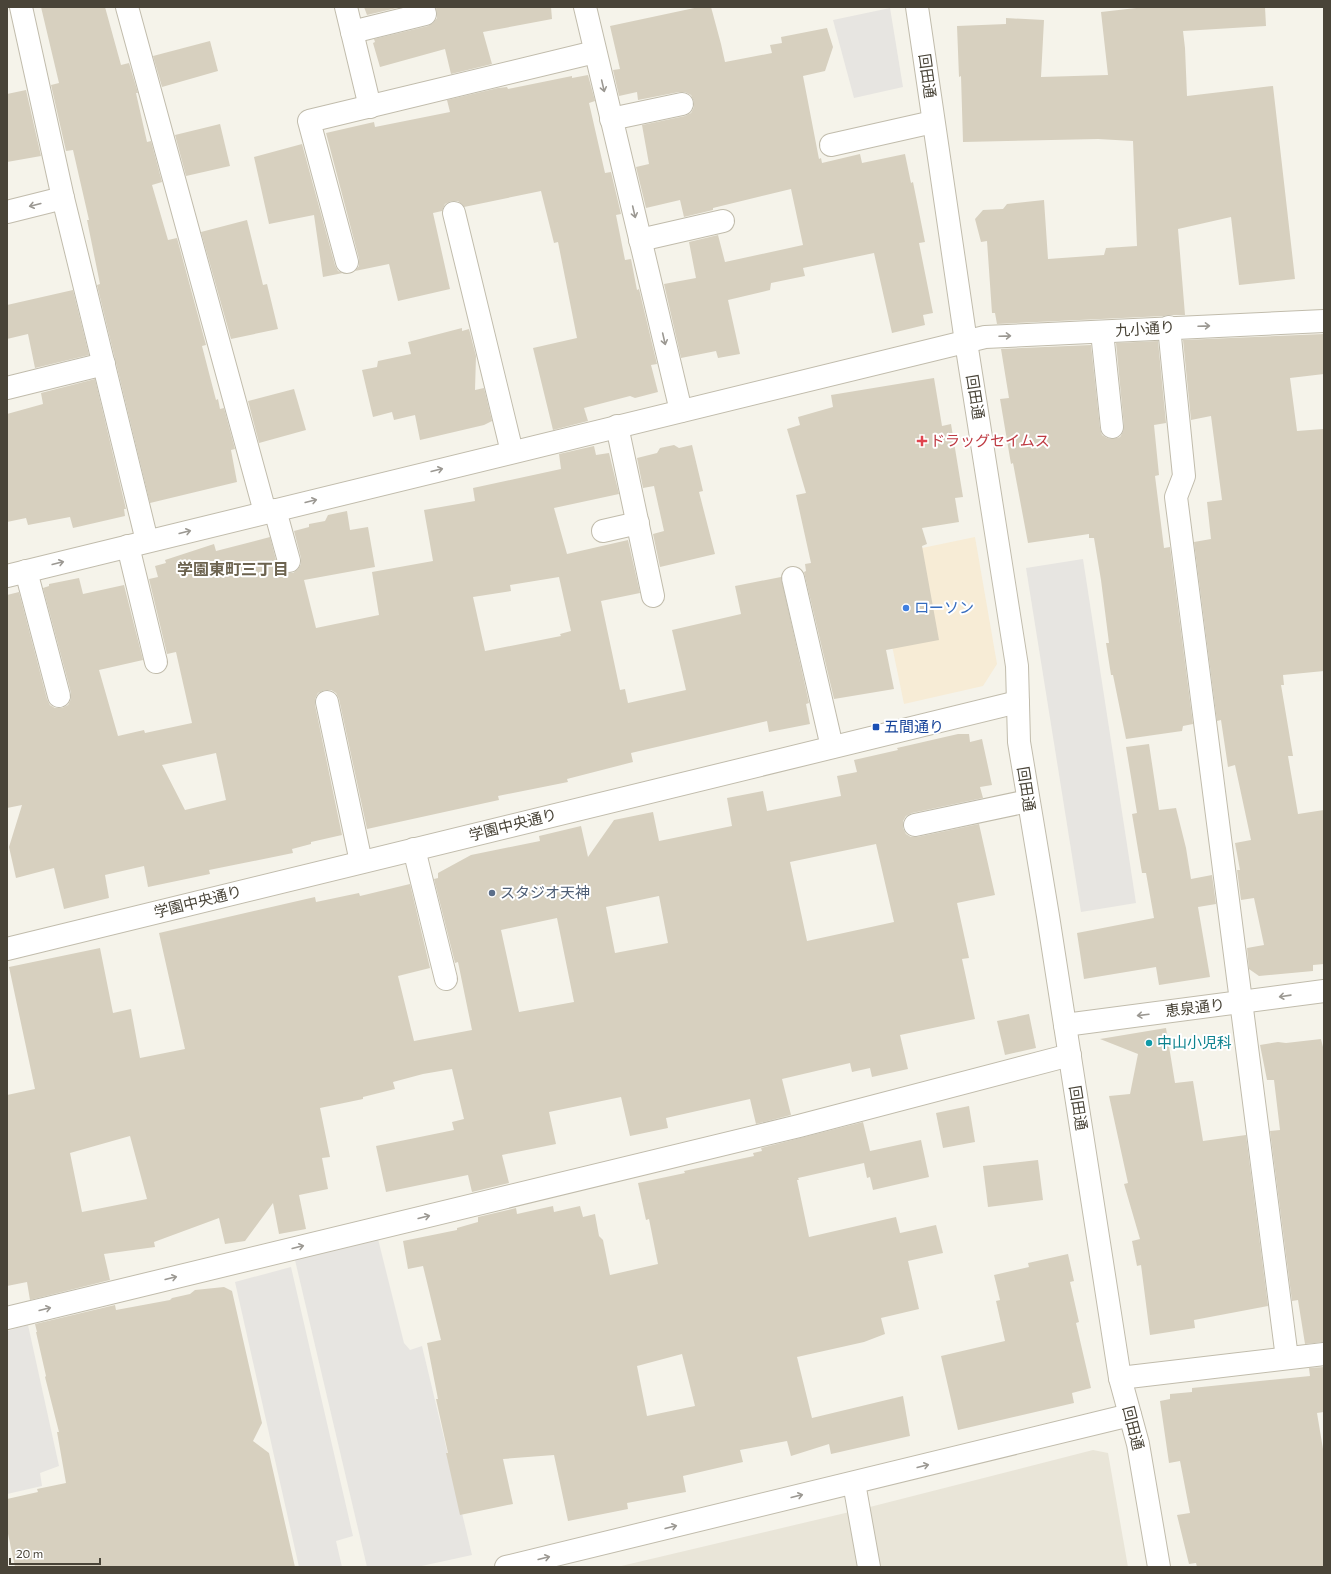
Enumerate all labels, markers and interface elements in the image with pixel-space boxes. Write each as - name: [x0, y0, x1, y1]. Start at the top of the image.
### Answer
- street label: 回田通: [916, 52, 940, 99]
- one-way arrow: [600, 79, 608, 92]
- one-way arrow: [29, 202, 42, 209]
- one-way arrow: [630, 205, 638, 218]
- street label: 九小通り: [1114, 317, 1175, 339]
- one-way arrow: [1197, 322, 1210, 330]
- one-way arrow: [660, 332, 668, 345]
- one-way arrow: [998, 333, 1011, 340]
- street label: 回田通: [964, 373, 988, 420]
- place label: ドラッグセイムス: [930, 431, 1050, 449]
- marker: ドラッグセイムス: [917, 436, 927, 446]
- one-way arrow: [430, 466, 443, 474]
- one-way arrow: [304, 497, 317, 504]
- one-way arrow: [178, 528, 191, 535]
- one-way arrow: [52, 559, 65, 566]
- district label: 学園東町三丁目: [177, 559, 289, 578]
- place label: ローソン: [914, 598, 974, 616]
- marker: ローソン: [901, 603, 911, 613]
- place label: 五間通り: [884, 717, 944, 735]
- marker: 五間通り: [871, 722, 881, 732]
- street label: 回田通: [1015, 765, 1039, 812]
- street label: 学園中央通り: [467, 804, 559, 844]
- street label: 学園中央通り: [152, 881, 244, 921]
- place label: スタジオ天神: [500, 883, 590, 901]
- marker: スタジオ天神: [487, 888, 497, 898]
- one-way arrow: [1279, 992, 1292, 1000]
- street label: 恵泉通り: [1164, 994, 1226, 1020]
- one-way arrow: [1137, 1011, 1150, 1019]
- place label: 中山小児科: [1157, 1033, 1232, 1051]
- marker: 中山小児科: [1144, 1038, 1154, 1048]
- street label: 回田通: [1067, 1084, 1091, 1131]
- one-way arrow: [417, 1212, 430, 1220]
- one-way arrow: [291, 1243, 304, 1251]
- one-way arrow: [164, 1274, 177, 1281]
- one-way arrow: [38, 1304, 51, 1312]
- street label: 回田通: [1120, 1404, 1148, 1452]
- one-way arrow: [917, 1461, 930, 1469]
- one-way arrow: [790, 1492, 803, 1500]
- one-way arrow: [664, 1523, 677, 1531]
- scale bar: [10, 1540, 100, 1566]
- text: 20 m: [16, 1546, 43, 1560]
- one-way arrow: [538, 1553, 551, 1561]

